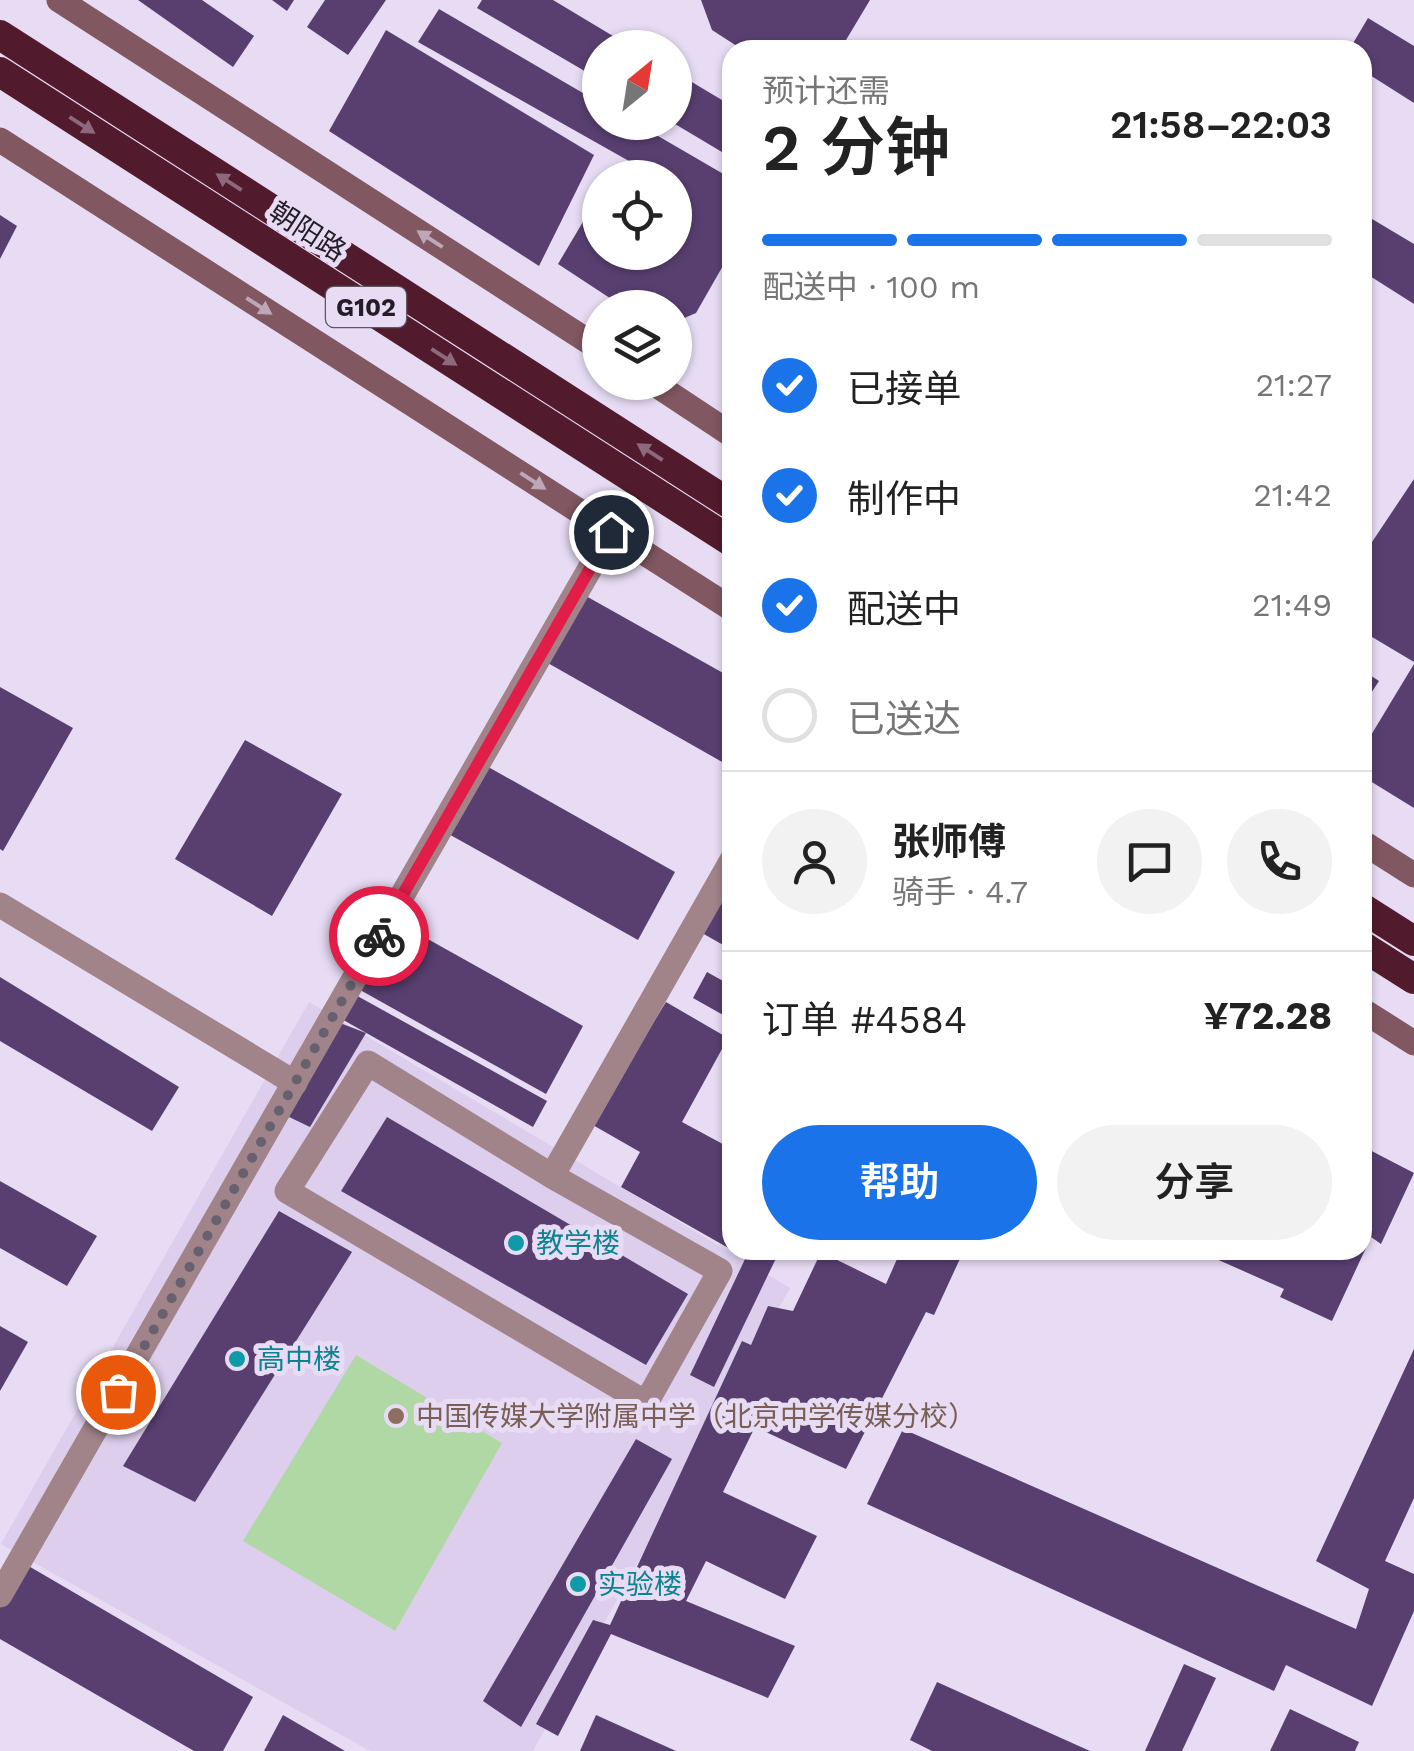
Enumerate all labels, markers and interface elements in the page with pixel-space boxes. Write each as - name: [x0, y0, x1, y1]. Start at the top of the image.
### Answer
- north arrow: [582, 30, 692, 140]
- map controls: [582, 30, 692, 400]
- text: 预计还需: [762, 72, 890, 110]
- text: 21:58–22:03: [1110, 103, 1332, 147]
- text: 2 分钟: [762, 110, 950, 186]
- one-way arrow: [68, 116, 96, 134]
- button: locate: [582, 160, 692, 270]
- one-way arrow: [216, 174, 243, 192]
- street label: 朝阳路: [264, 195, 352, 268]
- one-way arrow: [416, 231, 444, 249]
- text: 配送中 · 100 m: [762, 268, 980, 306]
- road number: G102: [326, 287, 406, 327]
- button: layers: [582, 290, 692, 400]
- one-way arrow: [245, 296, 273, 314]
- one-way arrow: [430, 348, 458, 366]
- icon: check: [762, 358, 817, 413]
- text: 21:27: [1255, 366, 1332, 404]
- text: 已接单: [847, 367, 961, 411]
- one-way arrow: [637, 444, 664, 462]
- icon: check: [762, 468, 817, 523]
- one-way arrow: [519, 472, 546, 490]
- text: 21:42: [1253, 476, 1332, 514]
- text: 制作中: [847, 477, 961, 521]
- pin: [569, 490, 654, 575]
- icon: home: [584, 505, 639, 560]
- icon: check: [762, 578, 817, 633]
- text: 21:49: [1252, 586, 1332, 624]
- text: 配送中: [847, 587, 961, 631]
- text: 已送达: [847, 697, 961, 741]
- button: person: [762, 809, 867, 914]
- button: chat: [1097, 809, 1202, 914]
- button: phone: [1227, 809, 1332, 914]
- text: 张师傅: [892, 820, 1006, 864]
- text: 骑手 · 4.7: [892, 873, 1028, 911]
- courier: [329, 886, 429, 986]
- icon: bike: [352, 909, 407, 964]
- text: ¥72.28: [1203, 994, 1332, 1038]
- text: 订单 #4584: [762, 998, 967, 1042]
- button: 帮助: [762, 1125, 1037, 1240]
- button: 分享: [1057, 1125, 1332, 1240]
- place label: 教学楼: [536, 1227, 620, 1260]
- marker: 教学楼: [505, 1232, 527, 1254]
- place label: 高中楼: [257, 1343, 341, 1376]
- marker: 高中楼: [226, 1348, 248, 1370]
- pin: [76, 1350, 161, 1435]
- icon: bag: [91, 1365, 146, 1420]
- place label: 中国传媒大学附属中学（北京中学传媒分校）: [416, 1400, 976, 1433]
- marker: 中国传媒大学附属中学（北京中学传媒分校）: [385, 1405, 407, 1427]
- place label: 实验楼: [598, 1568, 682, 1601]
- marker: 实验楼: [567, 1573, 589, 1595]

